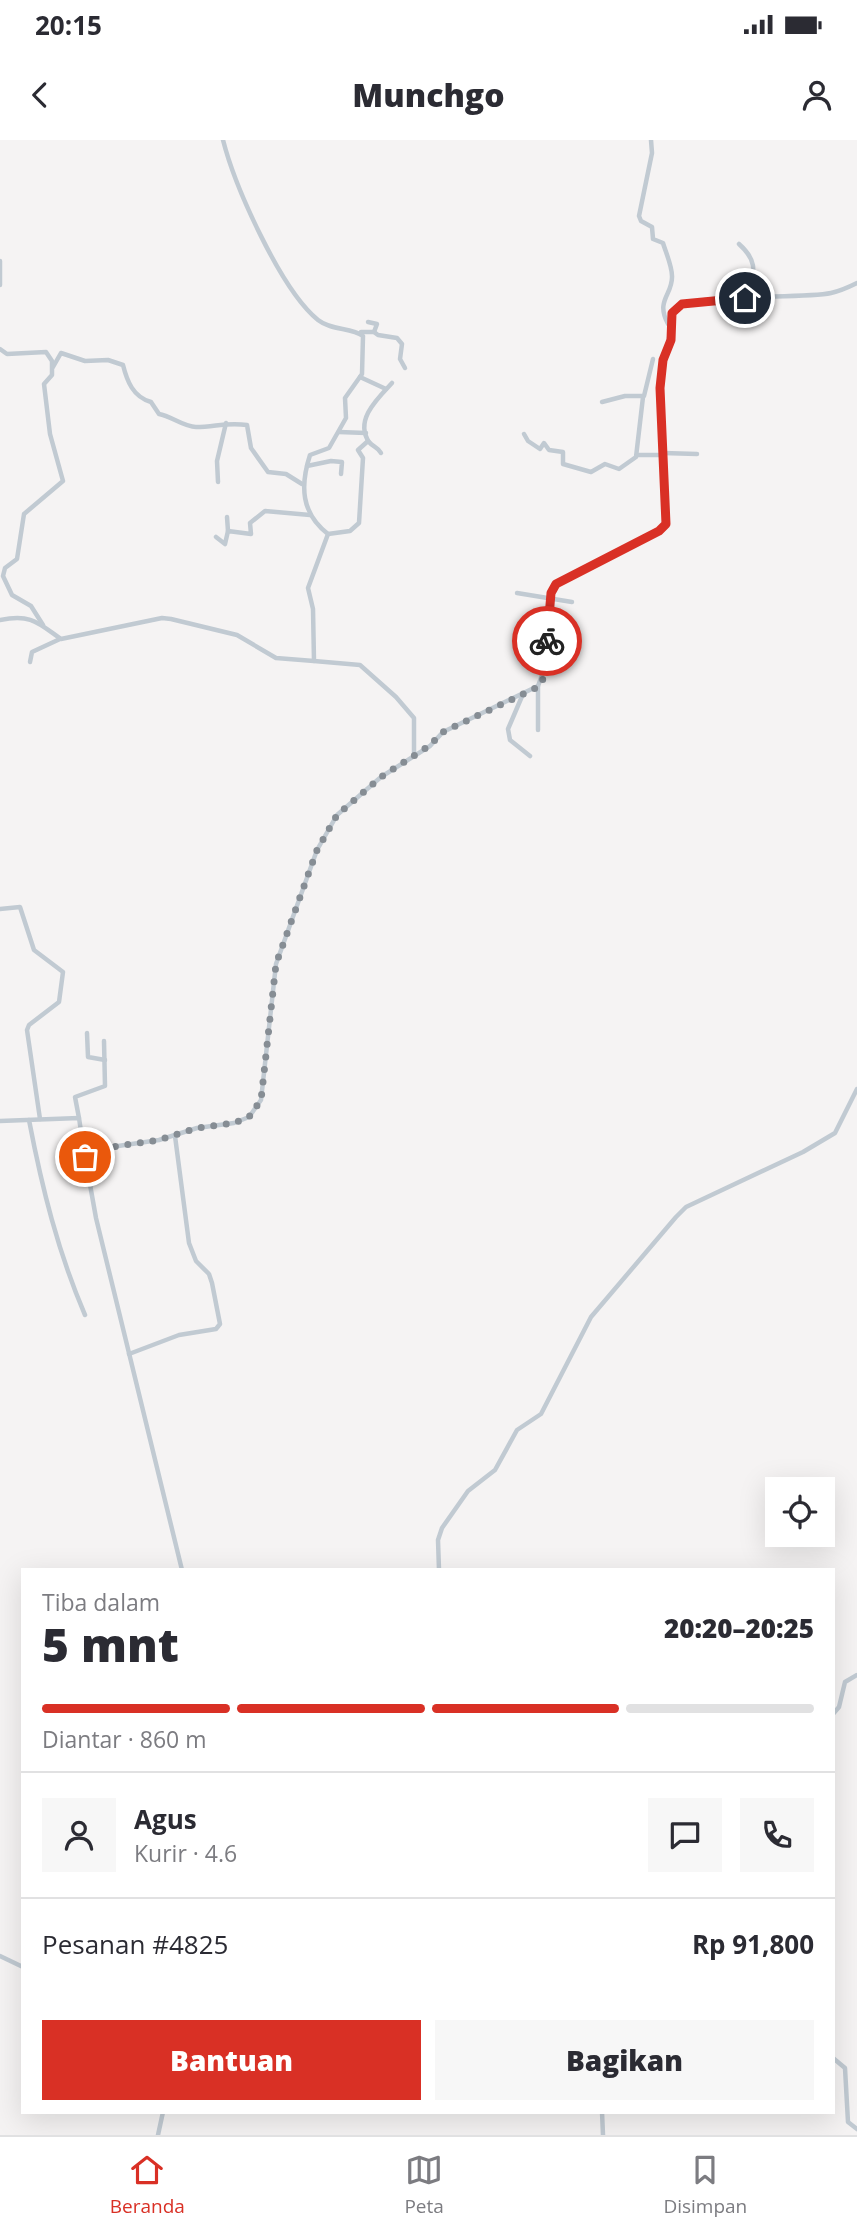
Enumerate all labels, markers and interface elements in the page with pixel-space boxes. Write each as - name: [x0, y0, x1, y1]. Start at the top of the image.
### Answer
- text: 20:15: [35, 7, 102, 43]
- text: Munchgo: [352, 73, 505, 116]
- icon: back: [21, 76, 59, 114]
- icon: person: [798, 76, 836, 114]
- pin: [715, 268, 775, 328]
- icon: home: [726, 279, 764, 317]
- courier: [512, 606, 582, 676]
- icon: bike: [528, 622, 566, 660]
- pin: [55, 1127, 115, 1187]
- icon: bag: [66, 1138, 104, 1176]
- map controls: [765, 1477, 835, 1547]
- button: locate: [765, 1477, 835, 1547]
- text: Tiba dalam: [42, 1586, 160, 1618]
- text: 20:20–20:25: [664, 1610, 814, 1646]
- text: 5 mnt: [42, 1613, 179, 1675]
- text: Diantar · 860 m: [42, 1723, 206, 1755]
- button: person: [42, 1798, 116, 1872]
- button: chat: [648, 1798, 722, 1872]
- button: phone: [740, 1798, 814, 1872]
- text: Agus: [134, 1801, 197, 1837]
- text: Kurir · 4.6: [134, 1837, 237, 1869]
- text: Pesanan #4825: [42, 1926, 228, 1962]
- text: Rp 91,800: [692, 1926, 814, 1962]
- button: Bantuan: [42, 2020, 421, 2100]
- button: Bagikan: [435, 2020, 814, 2100]
- tab: Beranda: [110, 2151, 185, 2219]
- tab: Peta: [404, 2151, 444, 2219]
- tab: Disimpan: [663, 2151, 747, 2219]

